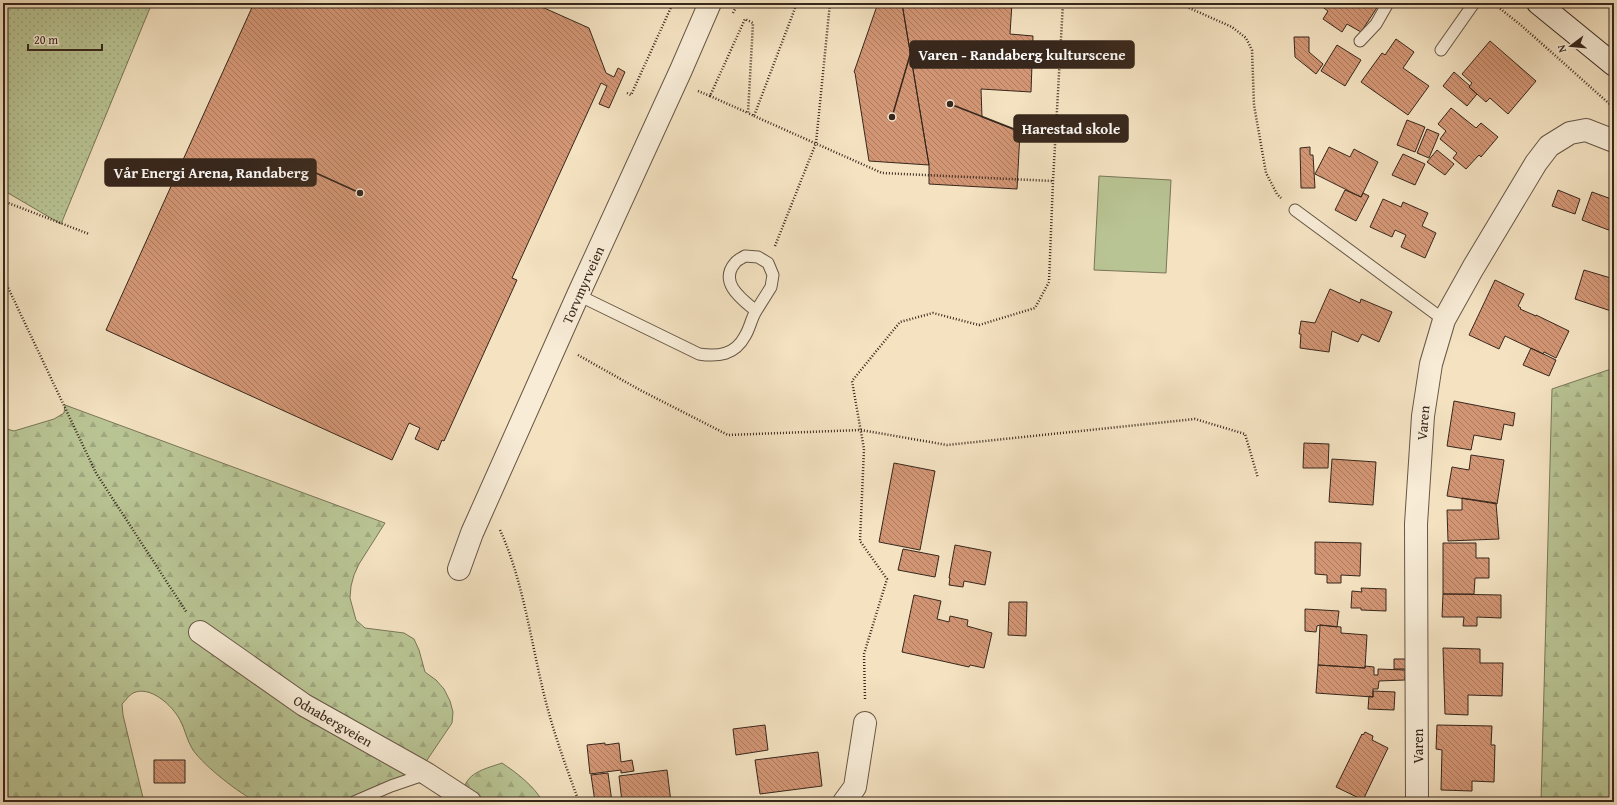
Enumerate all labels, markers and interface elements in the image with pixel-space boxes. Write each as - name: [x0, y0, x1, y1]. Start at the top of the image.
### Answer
- scale bar: [28, 26, 102, 52]
- north arrow: [1551, 26, 1591, 66]
- text: 20 m: [34, 31, 58, 48]
- callout: Varen - Randaberg kulturscene: [910, 41, 1134, 68]
- text: N: [1553, 42, 1570, 54]
- text: Varen - Randaberg kulturscene: [918, 44, 1126, 65]
- callout: Harestad skole: [1014, 115, 1128, 142]
- text: Harestad skole: [1022, 118, 1120, 139]
- callout: Vår Energi Arena, Randaberg: [105, 159, 316, 186]
- text: Vår Energi Arena, Randaberg: [113, 162, 309, 183]
- street label: Torvmyrveien: [557, 243, 609, 327]
- street label: Varen: [1412, 405, 1434, 441]
- street label: Odnabergveien: [290, 690, 376, 752]
- street label: Varen: [1408, 728, 1428, 763]

